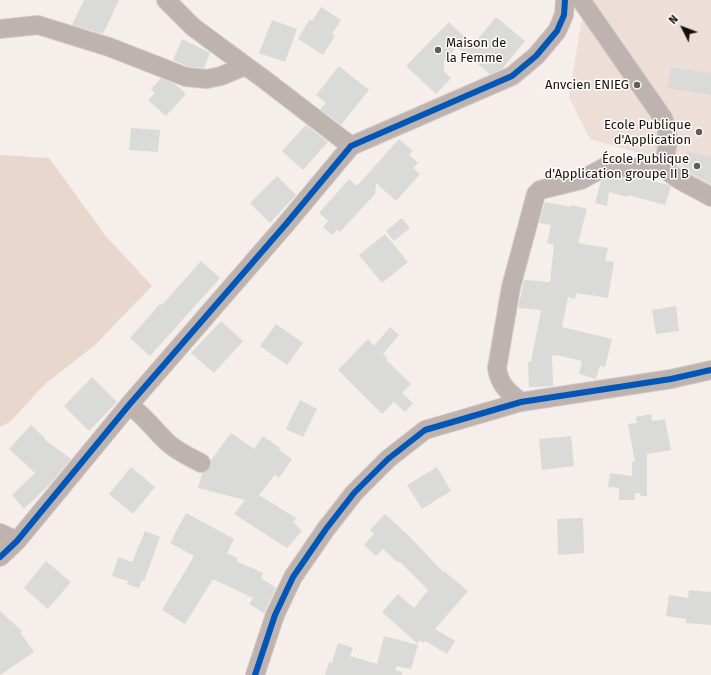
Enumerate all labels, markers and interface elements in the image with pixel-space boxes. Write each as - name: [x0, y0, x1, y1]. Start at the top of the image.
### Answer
- north arrow: [663, 8, 703, 48]
- text: N: [666, 13, 681, 27]
- place label: Maison de la Femme: [446, 35, 506, 66]
- marker: Maison de la Femme: [433, 45, 443, 55]
- place label: Anvcien ENIEG: [545, 77, 629, 93]
- marker: Anvcien ENIEG: [632, 80, 642, 90]
- place label: Ecole Publique d'Application: [604, 117, 691, 148]
- marker: Ecole Publique d'Application: [694, 127, 704, 137]
- place label: École Publique d'Application groupe II B: [544, 151, 689, 182]
- marker: École Publique d'Application groupe II B: [692, 161, 702, 171]

